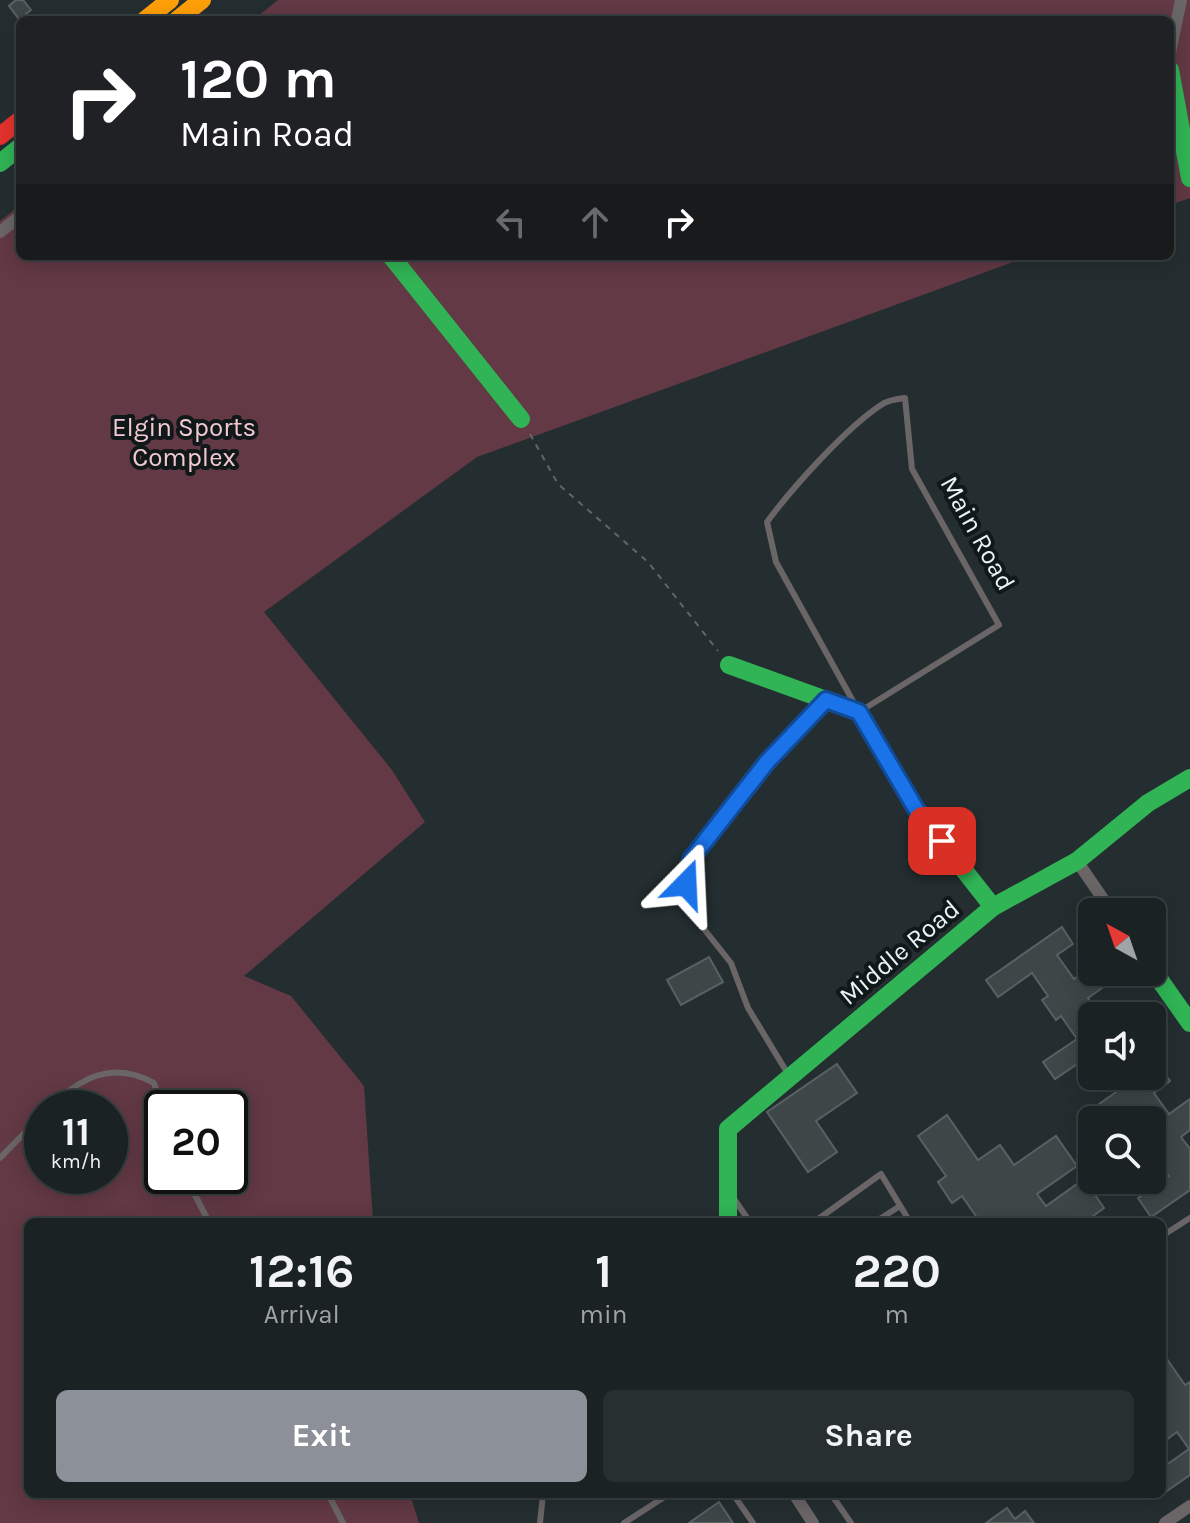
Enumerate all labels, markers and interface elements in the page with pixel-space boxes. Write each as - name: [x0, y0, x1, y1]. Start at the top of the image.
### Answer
- text: 120 m: [180, 46, 337, 111]
- icon: right: [48, 48, 152, 152]
- text: Main Road: [180, 113, 354, 155]
- icon: left: [489, 200, 533, 244]
- icon: ahead: [573, 200, 617, 244]
- icon: right: [657, 200, 701, 244]
- park label: Elgin Sports Complex: [112, 412, 256, 473]
- street label: Main Road: [934, 471, 1022, 596]
- pin: [908, 807, 976, 875]
- icon: arrive: [920, 819, 964, 863]
- position arrow: [644, 842, 728, 926]
- street label: Middle Road: [833, 893, 966, 1012]
- north arrow: [1078, 898, 1166, 986]
- map controls: [1078, 898, 1166, 1194]
- button: sound: [1078, 1002, 1166, 1090]
- speed limit sign: 20: [144, 1090, 248, 1194]
- button: search: [1078, 1106, 1166, 1194]
- text: 11: [62, 1108, 90, 1155]
- text: km/h: [51, 1150, 101, 1173]
- text: 12:16: [249, 1243, 354, 1299]
- text: 1: [595, 1243, 612, 1299]
- text: 220: [852, 1243, 941, 1299]
- text: Arrival: [264, 1299, 340, 1330]
- text: min: [580, 1299, 627, 1330]
- text: m: [885, 1299, 909, 1330]
- button: Exit: [56, 1390, 587, 1482]
- button: Share: [603, 1390, 1134, 1482]

